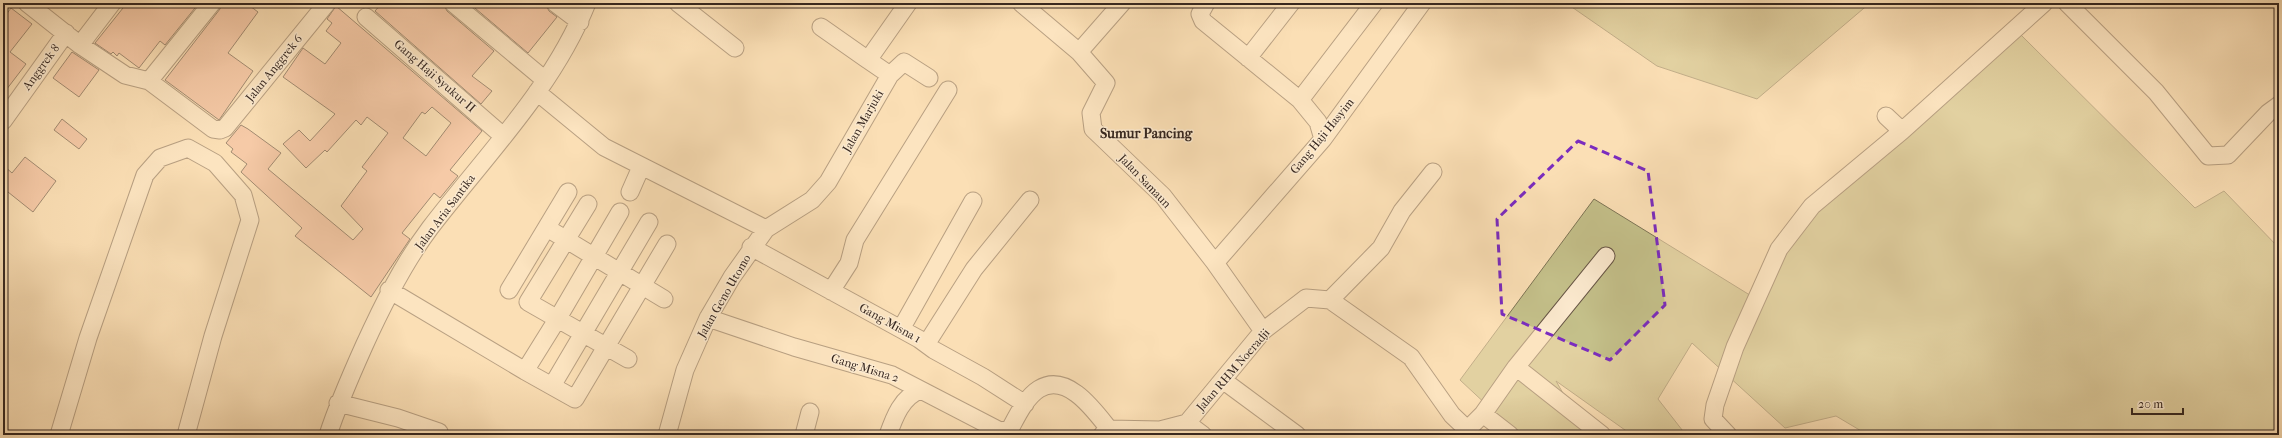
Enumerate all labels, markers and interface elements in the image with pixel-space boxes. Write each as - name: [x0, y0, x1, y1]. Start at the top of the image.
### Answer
- street label: Jalan Anggrek 6: [242, 31, 306, 105]
- street label: Gang Haji Syukur II: [391, 37, 479, 115]
- street label: Anggrek 8: [19, 41, 62, 94]
- street label: Jalan Marjuki: [839, 87, 887, 156]
- street label: Gang Haji Hasyim: [1287, 95, 1357, 177]
- district label: Sumur Pancing: [1100, 125, 1193, 142]
- street label: Jalan Samaun: [1115, 151, 1174, 211]
- street label: Jalan Aria Santika: [411, 171, 478, 253]
- street label: Jalan Geno Utomo: [694, 252, 754, 341]
- street label: Gang Misna 1: [857, 300, 923, 346]
- street label: Jalan RHM Noeradji: [1193, 326, 1273, 415]
- street label: Gang Misna 2: [829, 351, 901, 385]
- scale bar: [2132, 390, 2183, 416]
- text: 20 m: [2138, 397, 2163, 411]

